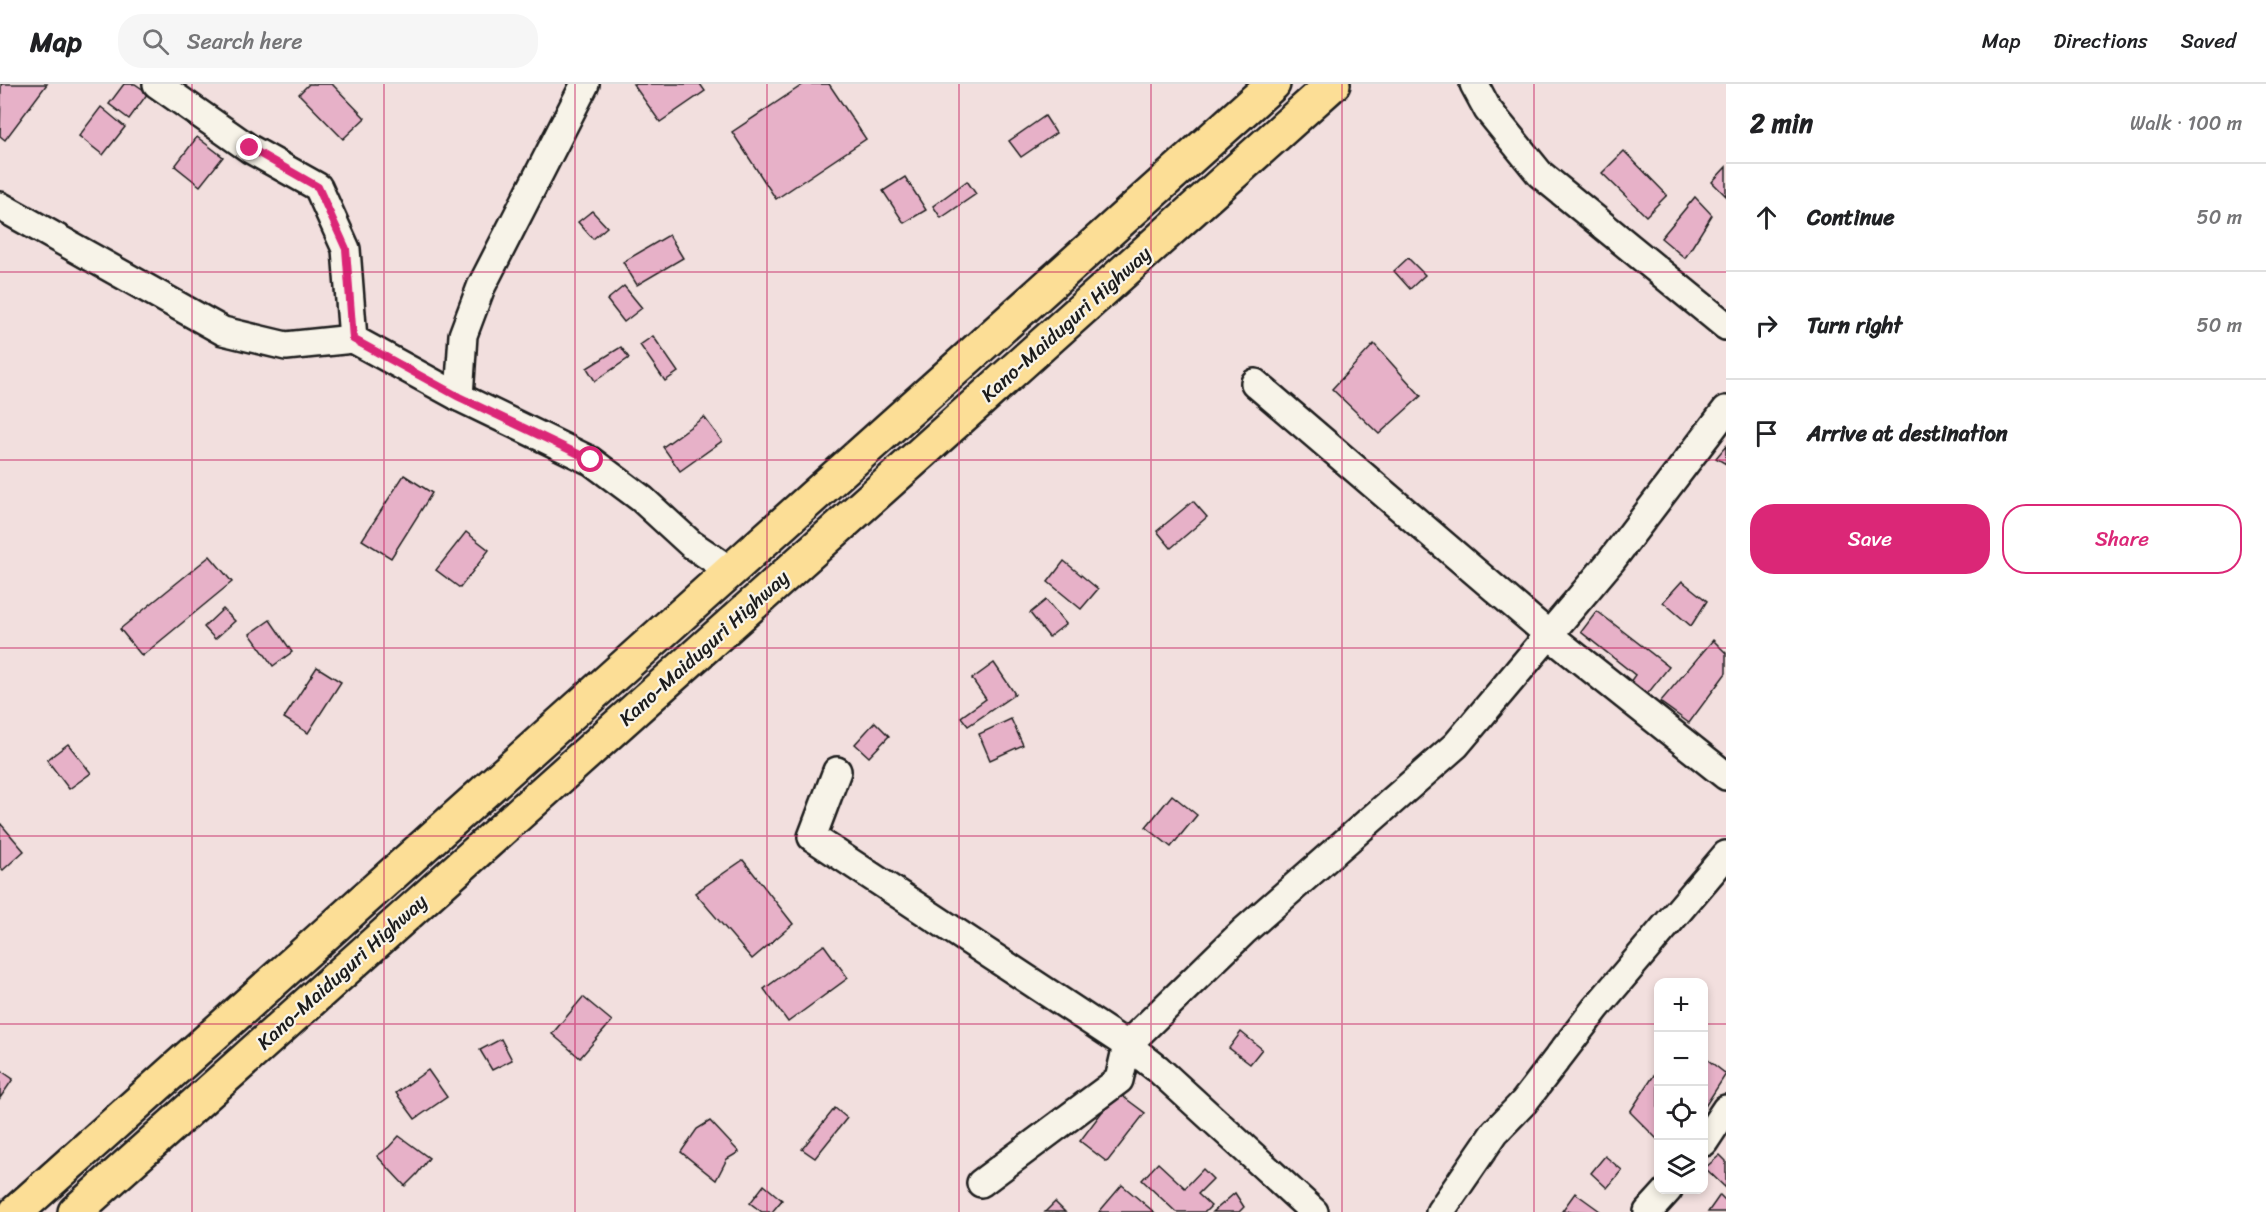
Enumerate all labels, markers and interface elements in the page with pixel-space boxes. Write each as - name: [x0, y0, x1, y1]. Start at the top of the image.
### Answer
- search box: [118, 14, 538, 68]
- text: Map: [30, 17, 82, 66]
- text: Search here: [187, 22, 303, 61]
- text: Map: [1982, 22, 2020, 60]
- text: Directions: [2053, 22, 2148, 60]
- text: Saved: [2181, 22, 2236, 60]
- icon: search: [139, 25, 172, 58]
- text: 2 min: [1750, 100, 1813, 146]
- text: Walk · 100 m: [2130, 106, 2242, 141]
- route end: [236, 134, 262, 160]
- text: Continue: [1807, 198, 1895, 237]
- text: 50 m: [2197, 200, 2242, 235]
- icon: ahead: [1750, 201, 1783, 234]
- street label: Kano-Maiduguri Highway: [972, 237, 1160, 411]
- text: Turn right: [1807, 306, 1902, 345]
- text: 50 m: [2197, 308, 2242, 343]
- icon: right: [1750, 309, 1783, 342]
- text: Arrive at destination: [1807, 414, 2008, 453]
- icon: arrive: [1750, 417, 1783, 450]
- route start: [577, 446, 603, 472]
- button: Save: [1750, 504, 1990, 574]
- button: Share: [2002, 504, 2242, 574]
- street label: Kano-Maiduguri Highway: [610, 561, 798, 735]
- street label: Kano-Maiduguri Highway: [248, 885, 436, 1059]
- map controls: [1654, 978, 1708, 1194]
- button: +: [1654, 978, 1708, 1032]
- button: −: [1654, 1032, 1708, 1086]
- button: locate: [1654, 1086, 1708, 1140]
- button: layers: [1654, 1140, 1708, 1194]

